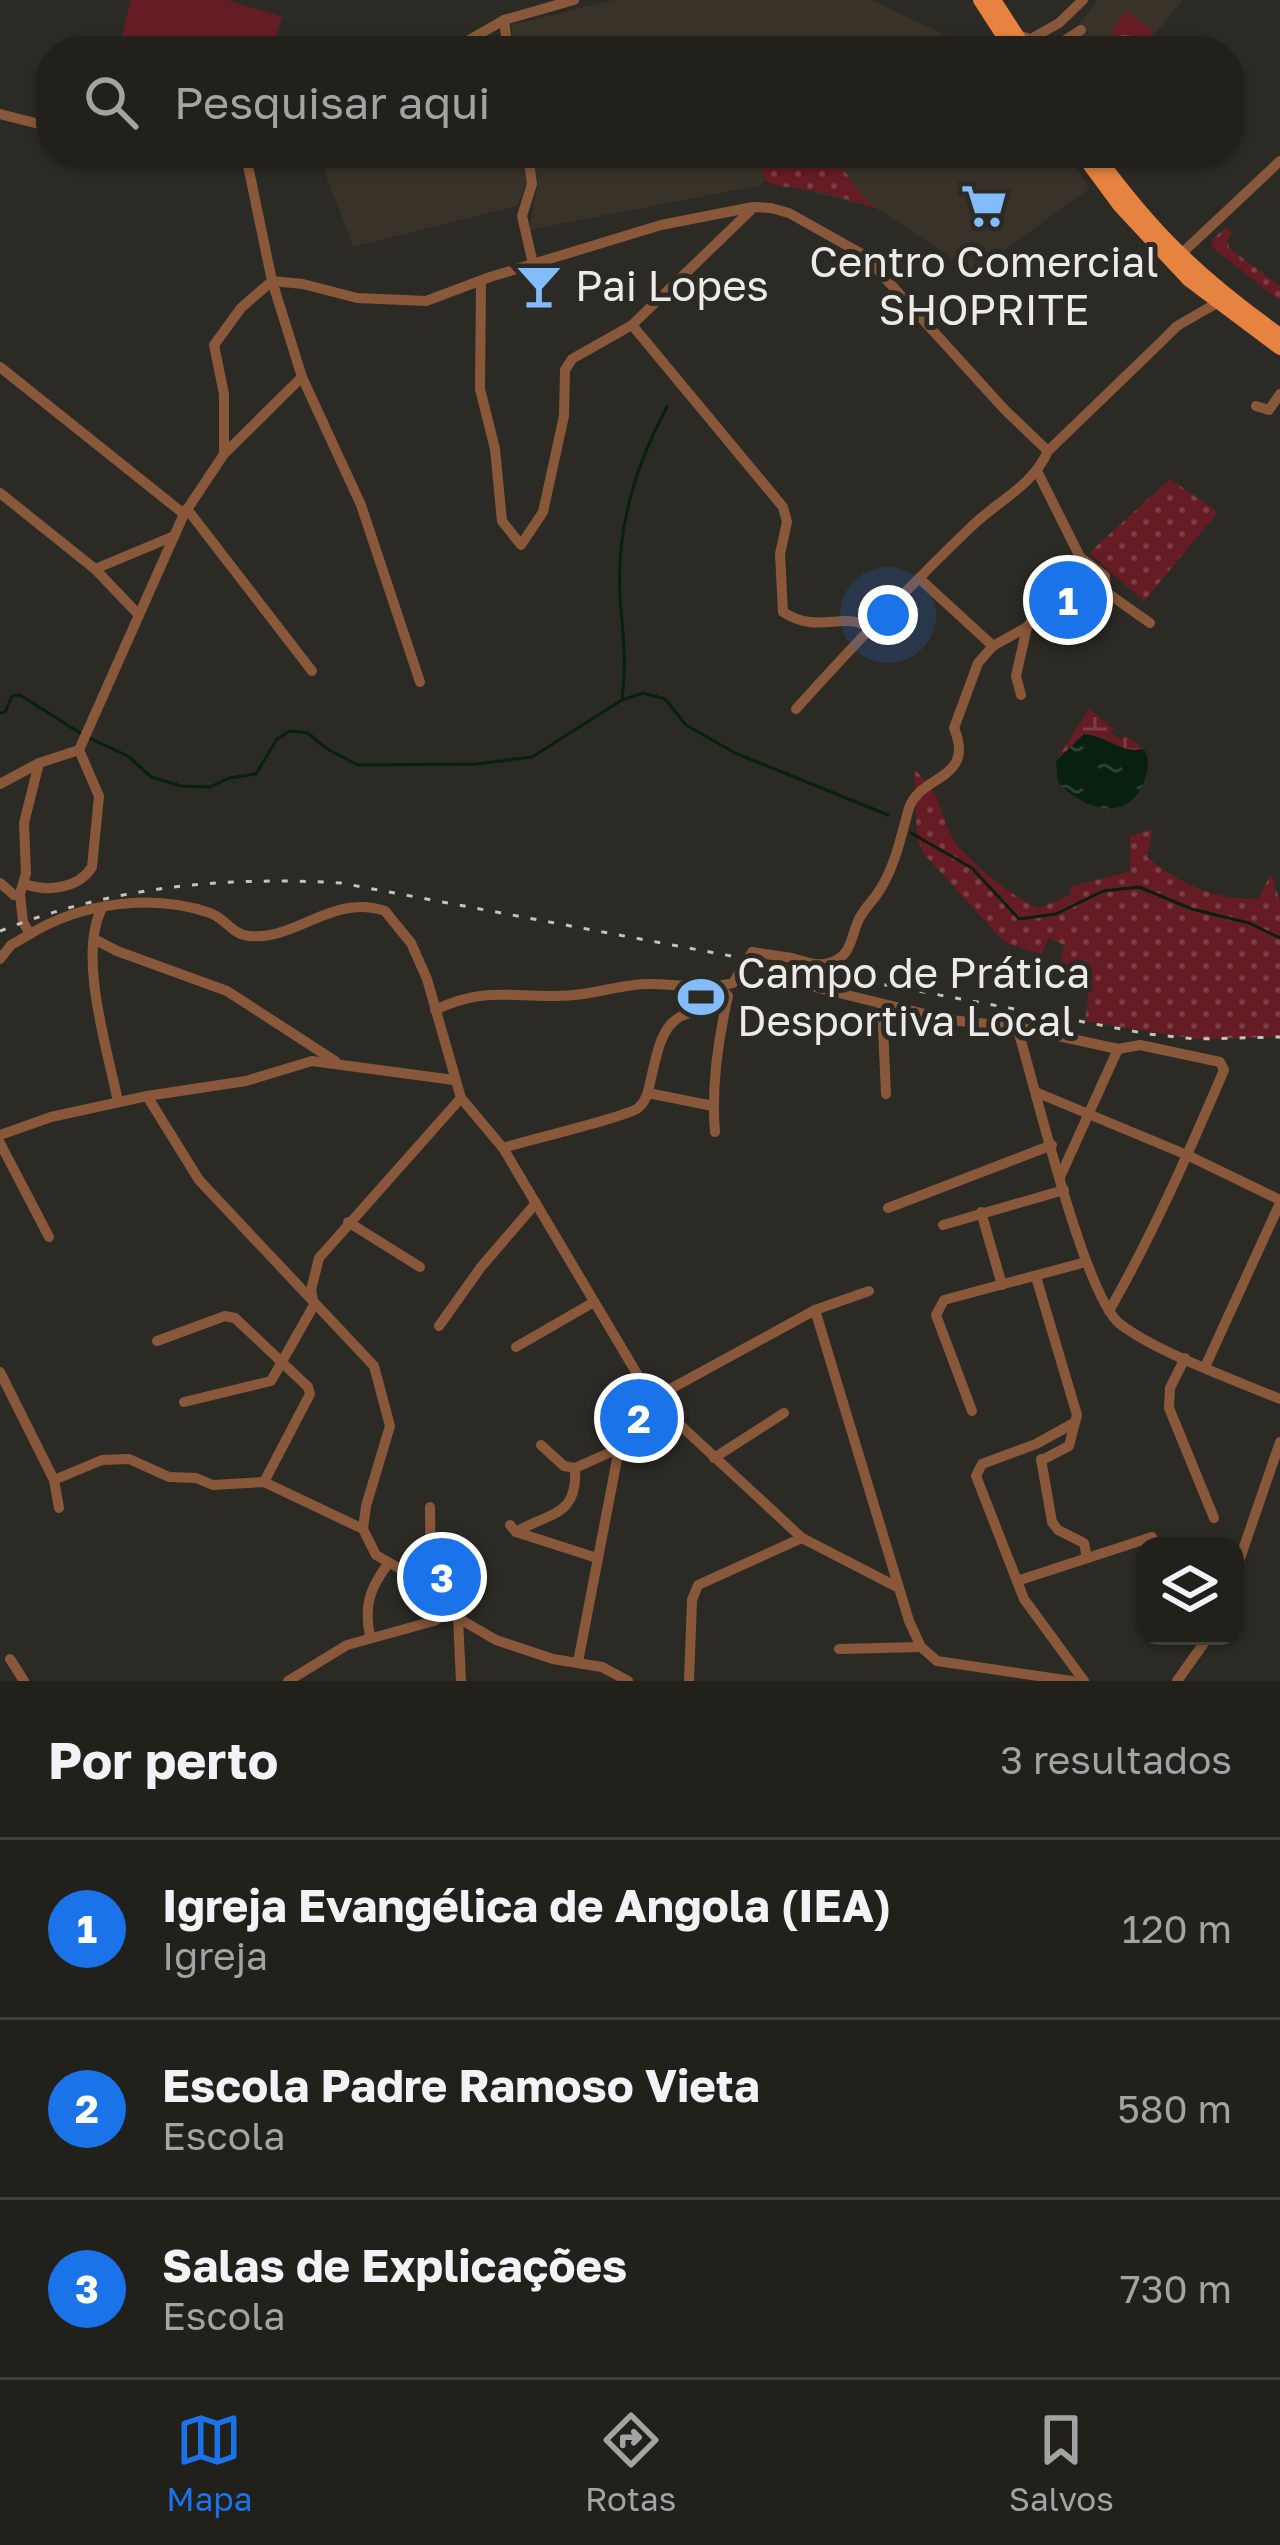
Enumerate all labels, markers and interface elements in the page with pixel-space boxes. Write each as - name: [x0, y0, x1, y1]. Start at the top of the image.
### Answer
- search box: [36, 36, 1244, 168]
- icon: search: [78, 69, 144, 135]
- text: Pesquisar aqui: [174, 75, 490, 129]
- supermarket icon: Centro Comercial SHOPRITE: [959, 181, 1009, 231]
- place label: Centro Comercial SHOPRITE: [809, 236, 1159, 334]
- place label: Pai Lopes: [575, 260, 769, 310]
- bar icon: Pai Lopes: [514, 261, 564, 311]
- pin: 1: [1029, 555, 1107, 645]
- your location: [858, 585, 918, 645]
- place label: Campo de Prática Desportiva Local: [737, 947, 1090, 1045]
- sports icon: Campo de Prática Desportiva Local: [676, 972, 726, 1022]
- pin: 2: [600, 1373, 678, 1463]
- pin: 3: [403, 1532, 481, 1622]
- map controls: [1136, 1537, 1244, 1645]
- button: layers: [1136, 1537, 1244, 1645]
- text: Por perto: [48, 1729, 278, 1790]
- text: 3 resultados: [1000, 1736, 1232, 1783]
- text: Igreja Evangélica de Angola (IEA): [162, 1878, 891, 1932]
- text: 1: [77, 1905, 97, 1952]
- text: 120 m: [1122, 1905, 1232, 1952]
- text: Igreja: [162, 1932, 268, 1979]
- text: Escola Padre Ramoso Vieta: [162, 2058, 760, 2112]
- text: 2: [75, 2085, 99, 2132]
- text: 580 m: [1117, 2085, 1232, 2132]
- text: Escola: [162, 2112, 286, 2159]
- text: Salas de Explicações: [162, 2238, 627, 2292]
- text: 3: [75, 2265, 99, 2312]
- text: 730 m: [1120, 2265, 1232, 2312]
- text: Escola: [162, 2292, 286, 2339]
- tab: Mapa: [166, 2407, 252, 2518]
- tab: Rotas: [585, 2407, 676, 2518]
- tab: Salvos: [1009, 2407, 1114, 2518]

